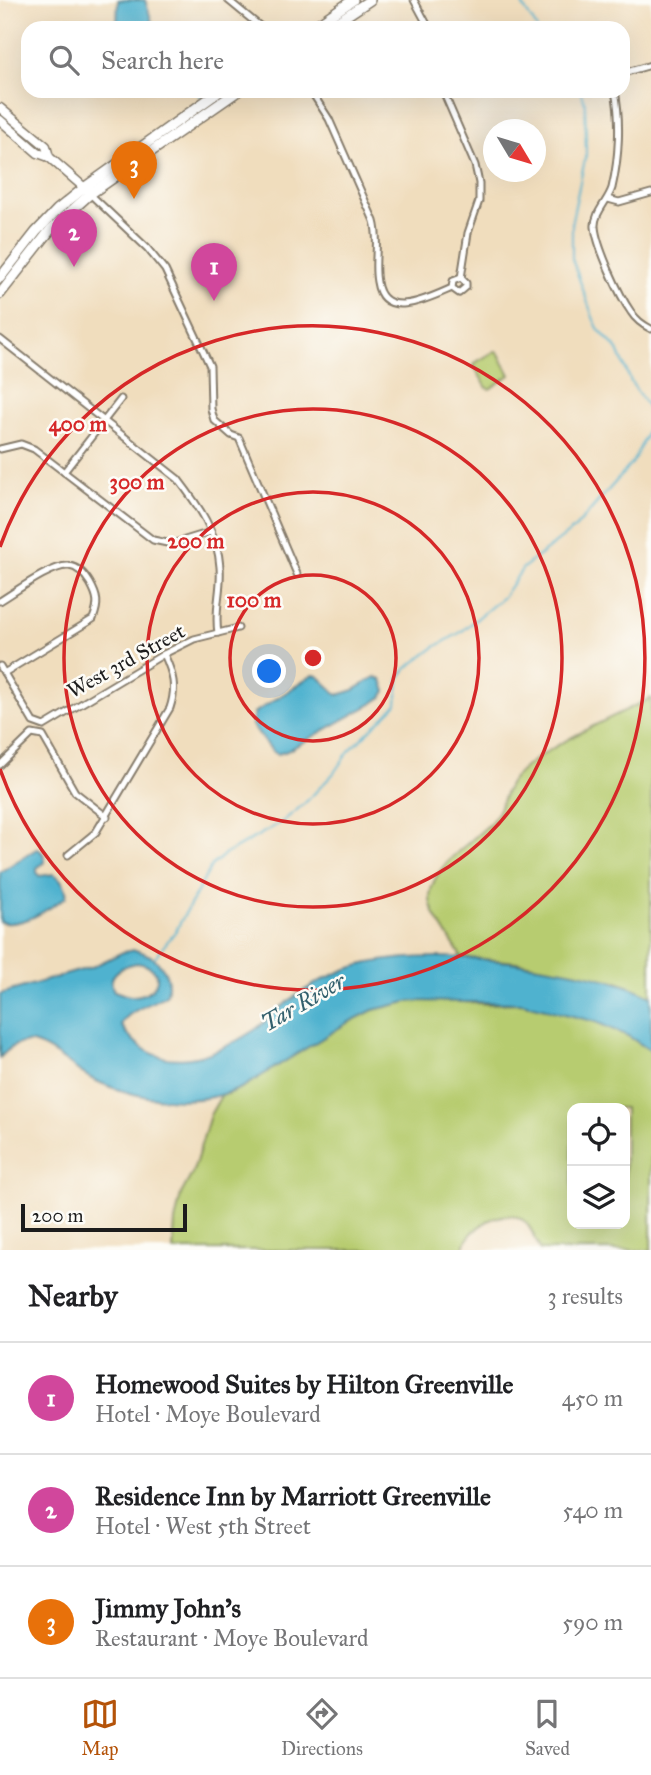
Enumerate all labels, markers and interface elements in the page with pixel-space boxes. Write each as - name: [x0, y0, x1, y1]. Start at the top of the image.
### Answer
- search box: [21, 21, 630, 98]
- icon: search: [45, 41, 83, 79]
- text: Search here: [101, 44, 224, 76]
- north arrow: [483, 119, 546, 182]
- pin: 3: [111, 141, 157, 199]
- pin: 2: [51, 209, 97, 267]
- pin: 1: [191, 243, 237, 301]
- text: 400 m: [49, 411, 108, 437]
- text: 300 m: [109, 469, 165, 495]
- text: 200 m: [168, 528, 225, 554]
- text: 100 m: [227, 587, 282, 613]
- street label: West 3rd Street: [62, 618, 190, 704]
- centre of rings: [301, 646, 325, 670]
- your location: [252, 654, 286, 688]
- water label: Tar River: [256, 966, 351, 1037]
- map controls: [567, 1103, 630, 1229]
- button: locate: [567, 1103, 630, 1166]
- button: layers: [567, 1166, 630, 1229]
- scale bar: [21, 1201, 187, 1233]
- text: 200 m: [32, 1204, 84, 1227]
- text: Nearby: [28, 1278, 118, 1314]
- text: 3 results: [547, 1282, 623, 1310]
- text: Homewood Suites by Hilton Greenville: [95, 1368, 513, 1400]
- text: 1: [46, 1384, 56, 1412]
- text: 450 m: [562, 1384, 623, 1412]
- text: Hotel · Moye Boulevard: [95, 1400, 321, 1428]
- text: Residence Inn by Marriott Greenville: [95, 1480, 491, 1512]
- text: 2: [45, 1496, 57, 1524]
- text: 540 m: [562, 1496, 623, 1524]
- text: Hotel · West 5th Street: [95, 1512, 311, 1540]
- text: Jimmy John's: [95, 1592, 241, 1624]
- text: 3: [46, 1608, 56, 1636]
- text: 590 m: [562, 1608, 623, 1636]
- text: Restaurant · Moye Boulevard: [95, 1624, 369, 1652]
- tab: Map: [81, 1695, 119, 1760]
- tab: Directions: [281, 1695, 363, 1760]
- tab: Saved: [525, 1695, 570, 1760]

